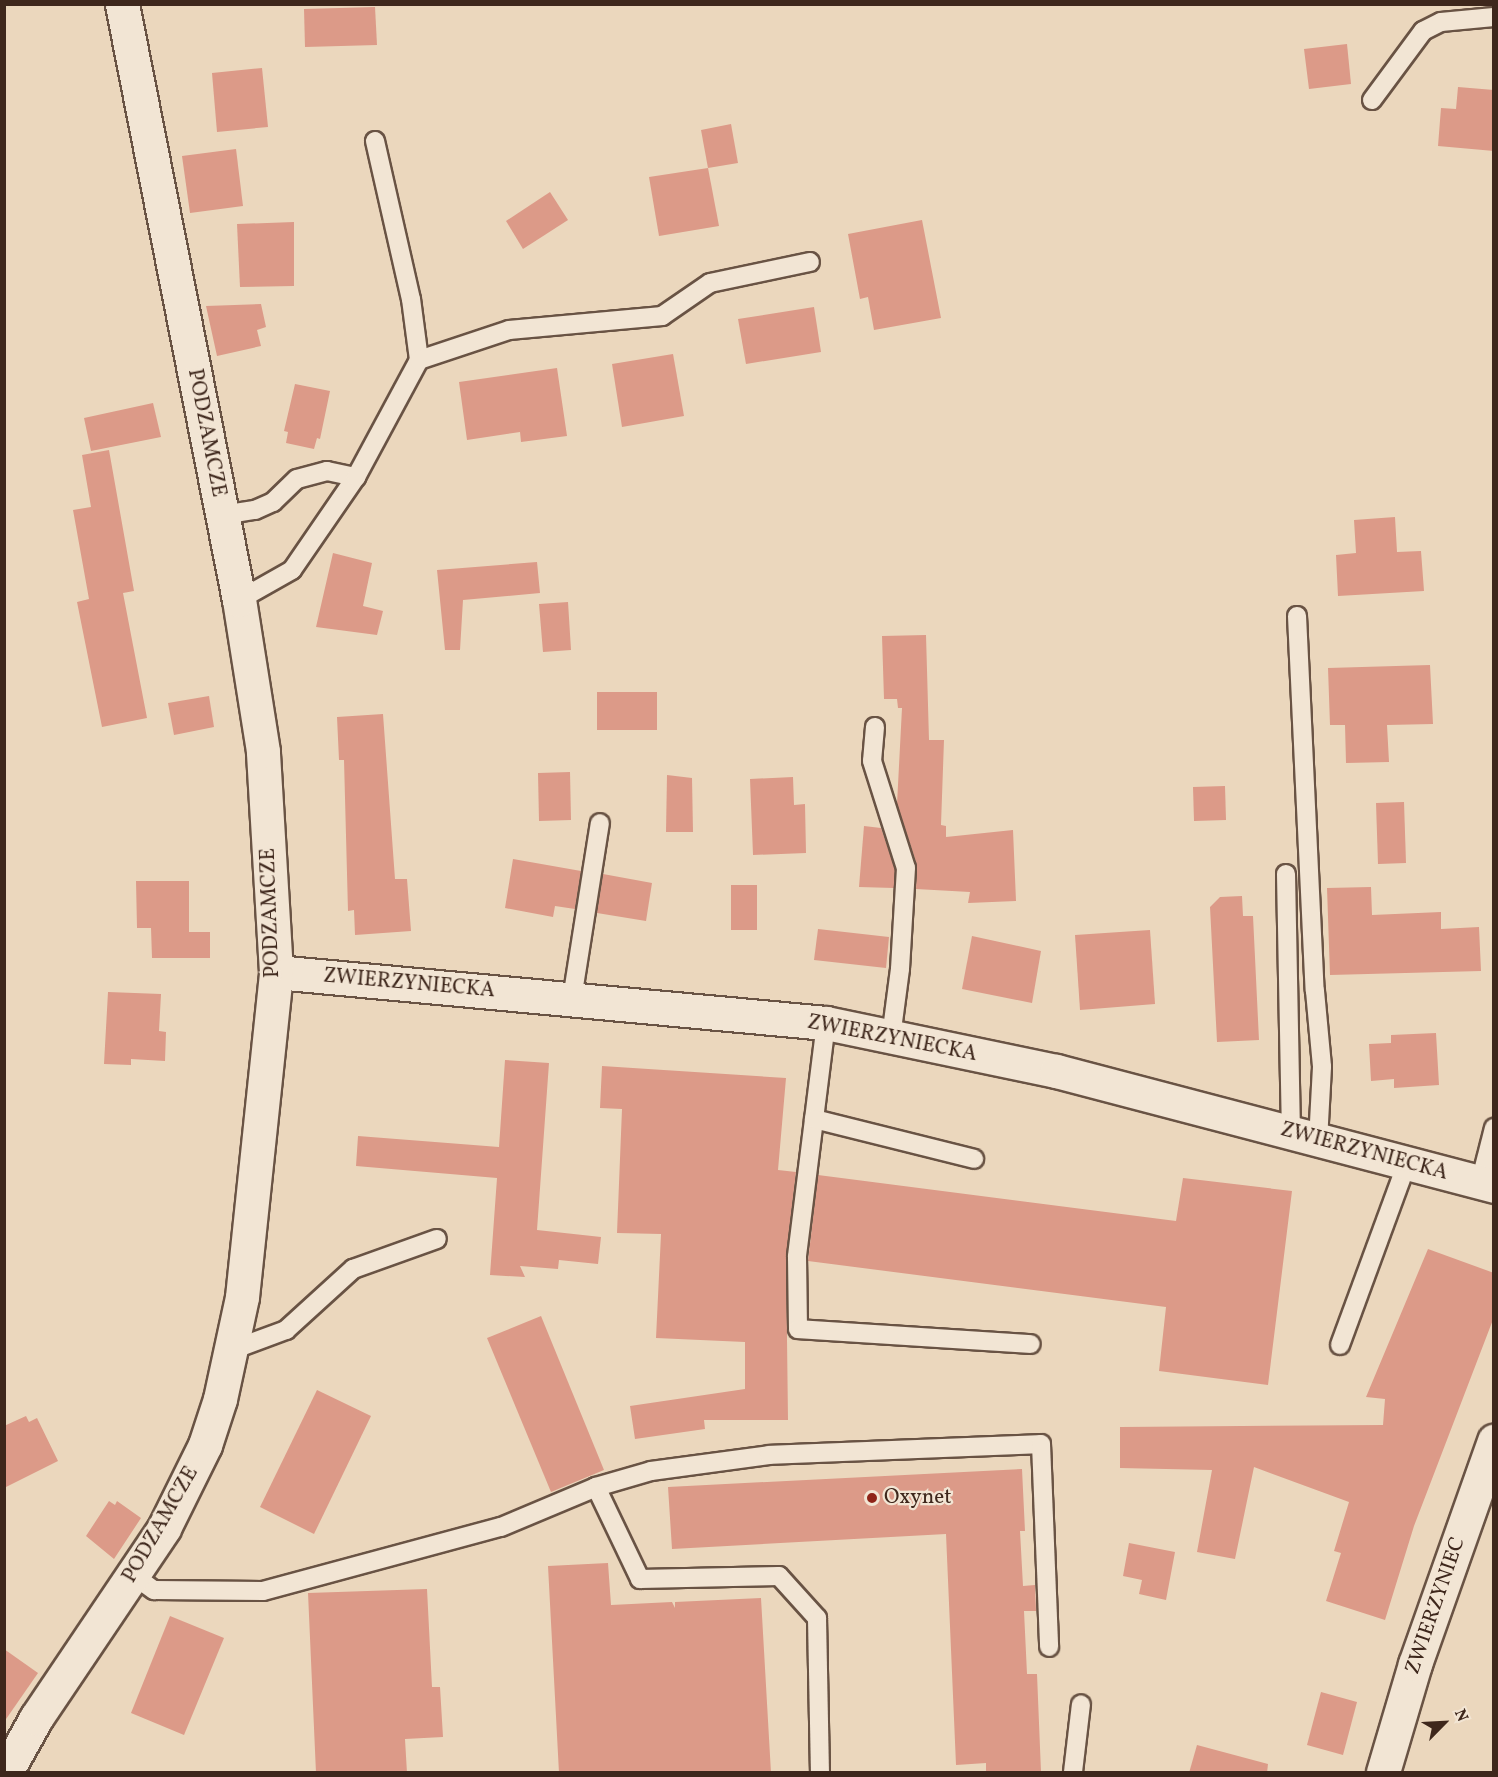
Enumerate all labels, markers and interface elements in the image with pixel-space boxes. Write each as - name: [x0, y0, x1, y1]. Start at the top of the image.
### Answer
- street label: PODZAMCZE: [181, 367, 231, 499]
- street label: PODZAMCZE: [256, 848, 286, 978]
- street label: ZWIERZYNIECKA: [322, 964, 496, 1004]
- street label: ZWIERZYNIECKA: [805, 1010, 979, 1068]
- street label: ZWIERZYNIECKA: [1278, 1118, 1450, 1186]
- street label: PODZAMCZE: [118, 1462, 204, 1588]
- place label: Oxynet: [884, 1485, 952, 1511]
- marker: Oxynet: [865, 1491, 879, 1505]
- street label: ZWIERZYNIEC: [1401, 1534, 1471, 1678]
- north arrow: [1414, 1693, 1474, 1753]
- text: N: [1448, 1706, 1473, 1725]

